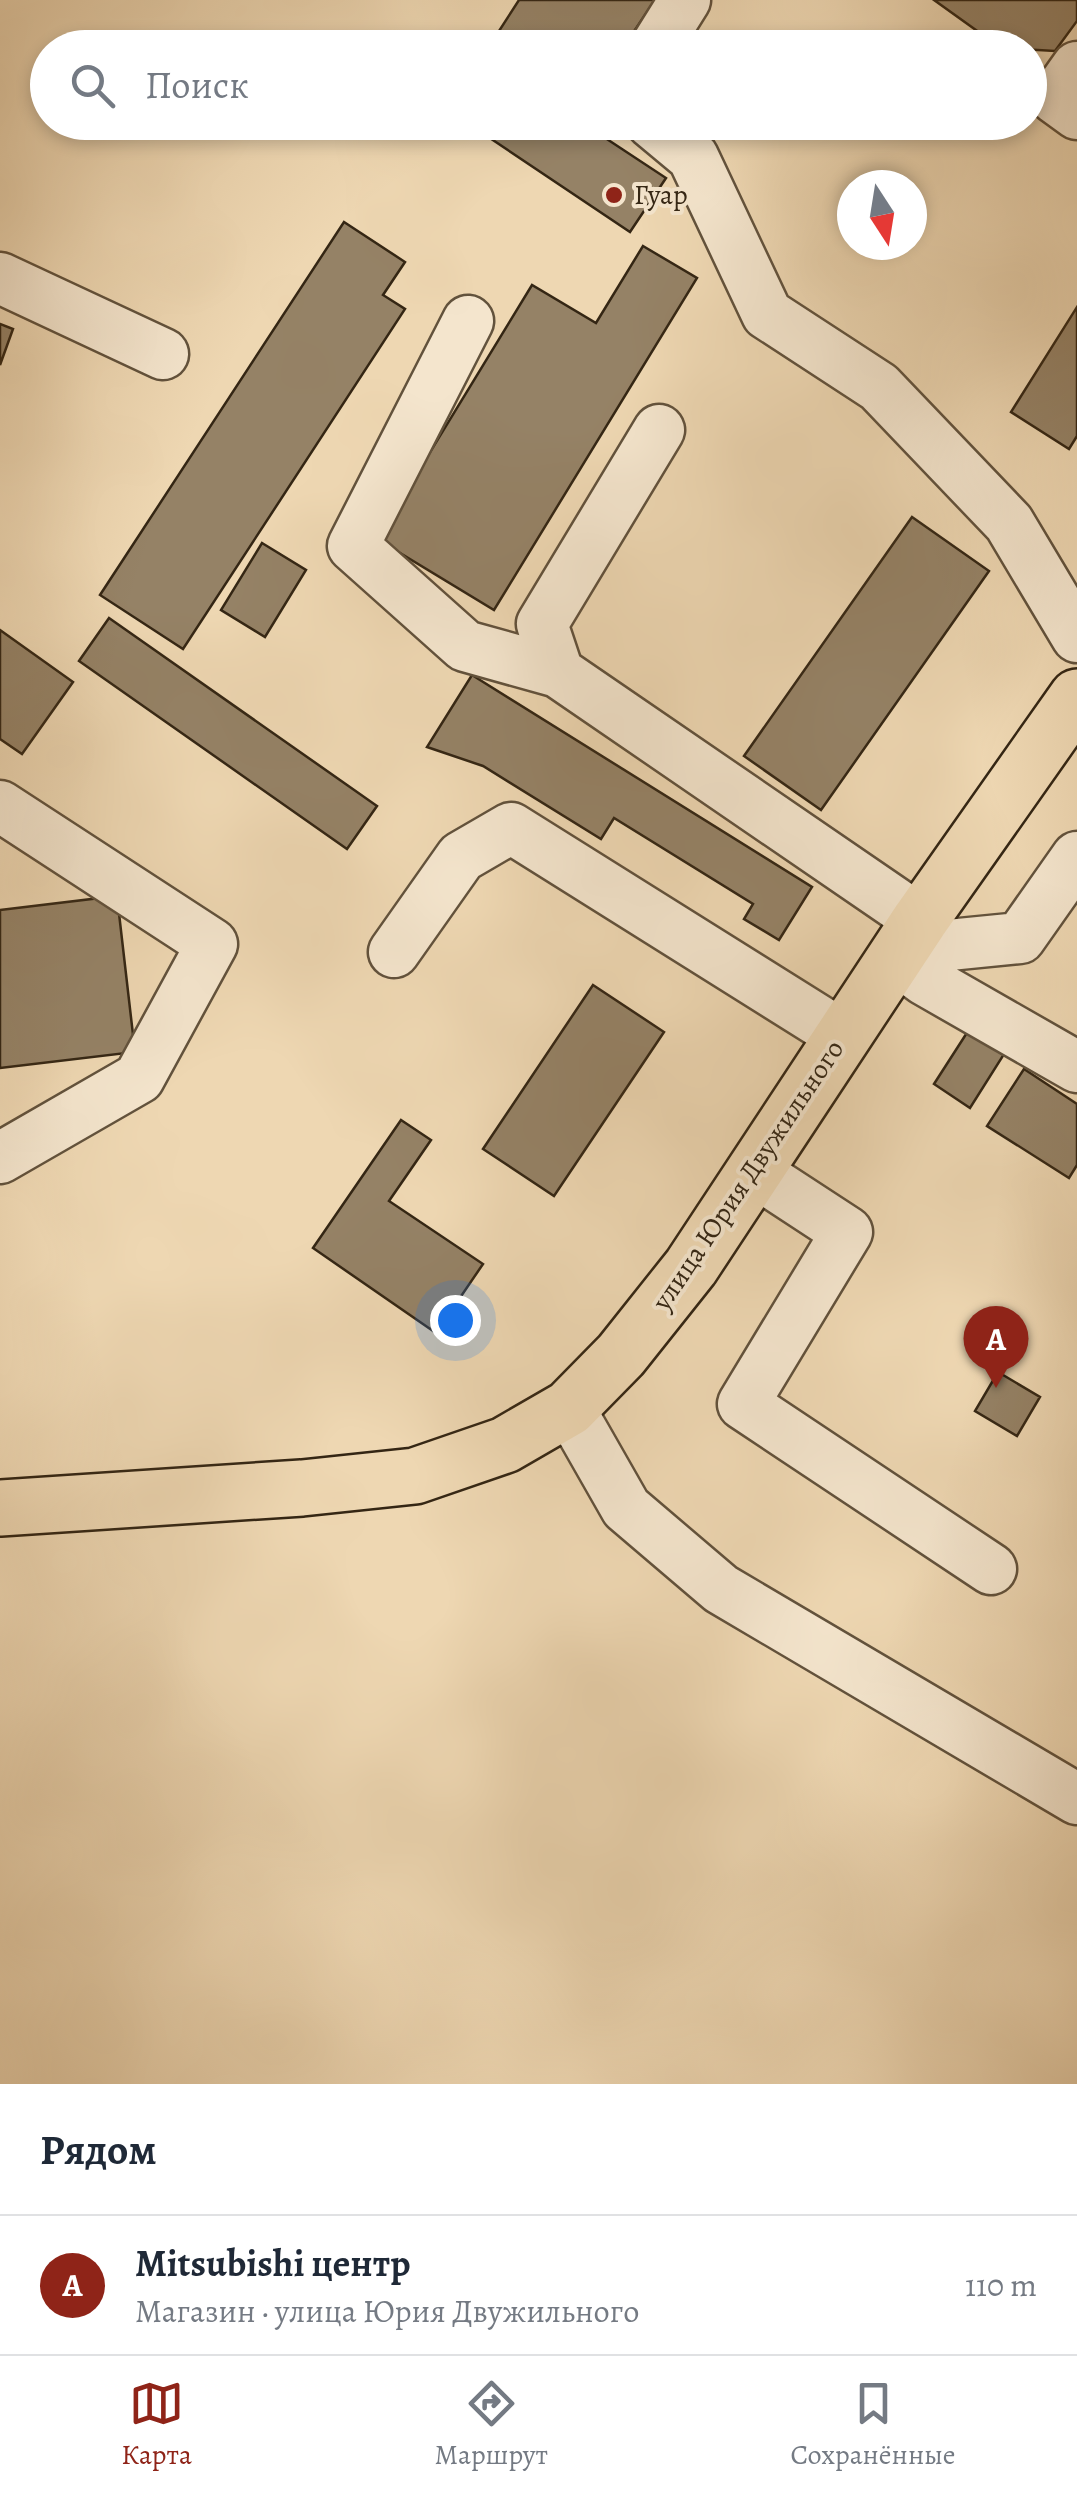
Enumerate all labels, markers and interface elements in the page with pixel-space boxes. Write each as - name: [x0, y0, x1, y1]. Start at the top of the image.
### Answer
- search box: [30, 30, 1047, 140]
- icon: search: [65, 58, 120, 113]
- text: Поиск: [145, 59, 249, 111]
- north arrow: [837, 170, 927, 260]
- place label: Гуар: [634, 176, 688, 214]
- marker: Гуар: [603, 184, 625, 206]
- street label: улица Юрия Двужильного: [642, 1032, 853, 1319]
- your location: [430, 1295, 481, 1346]
- pin: A: [964, 1306, 1028, 1388]
- text: Рядом: [40, 2121, 157, 2178]
- text: Mitsubishi центр: [135, 2237, 410, 2289]
- text: A: [62, 2263, 83, 2307]
- text: 110 m: [965, 2263, 1037, 2307]
- text: Магазин · улица Юрия Двужильного: [135, 2289, 639, 2333]
- tab: Карта: [121, 2376, 192, 2474]
- tab: Маршрут: [435, 2376, 548, 2474]
- tab: Сохранённые: [791, 2376, 956, 2474]

